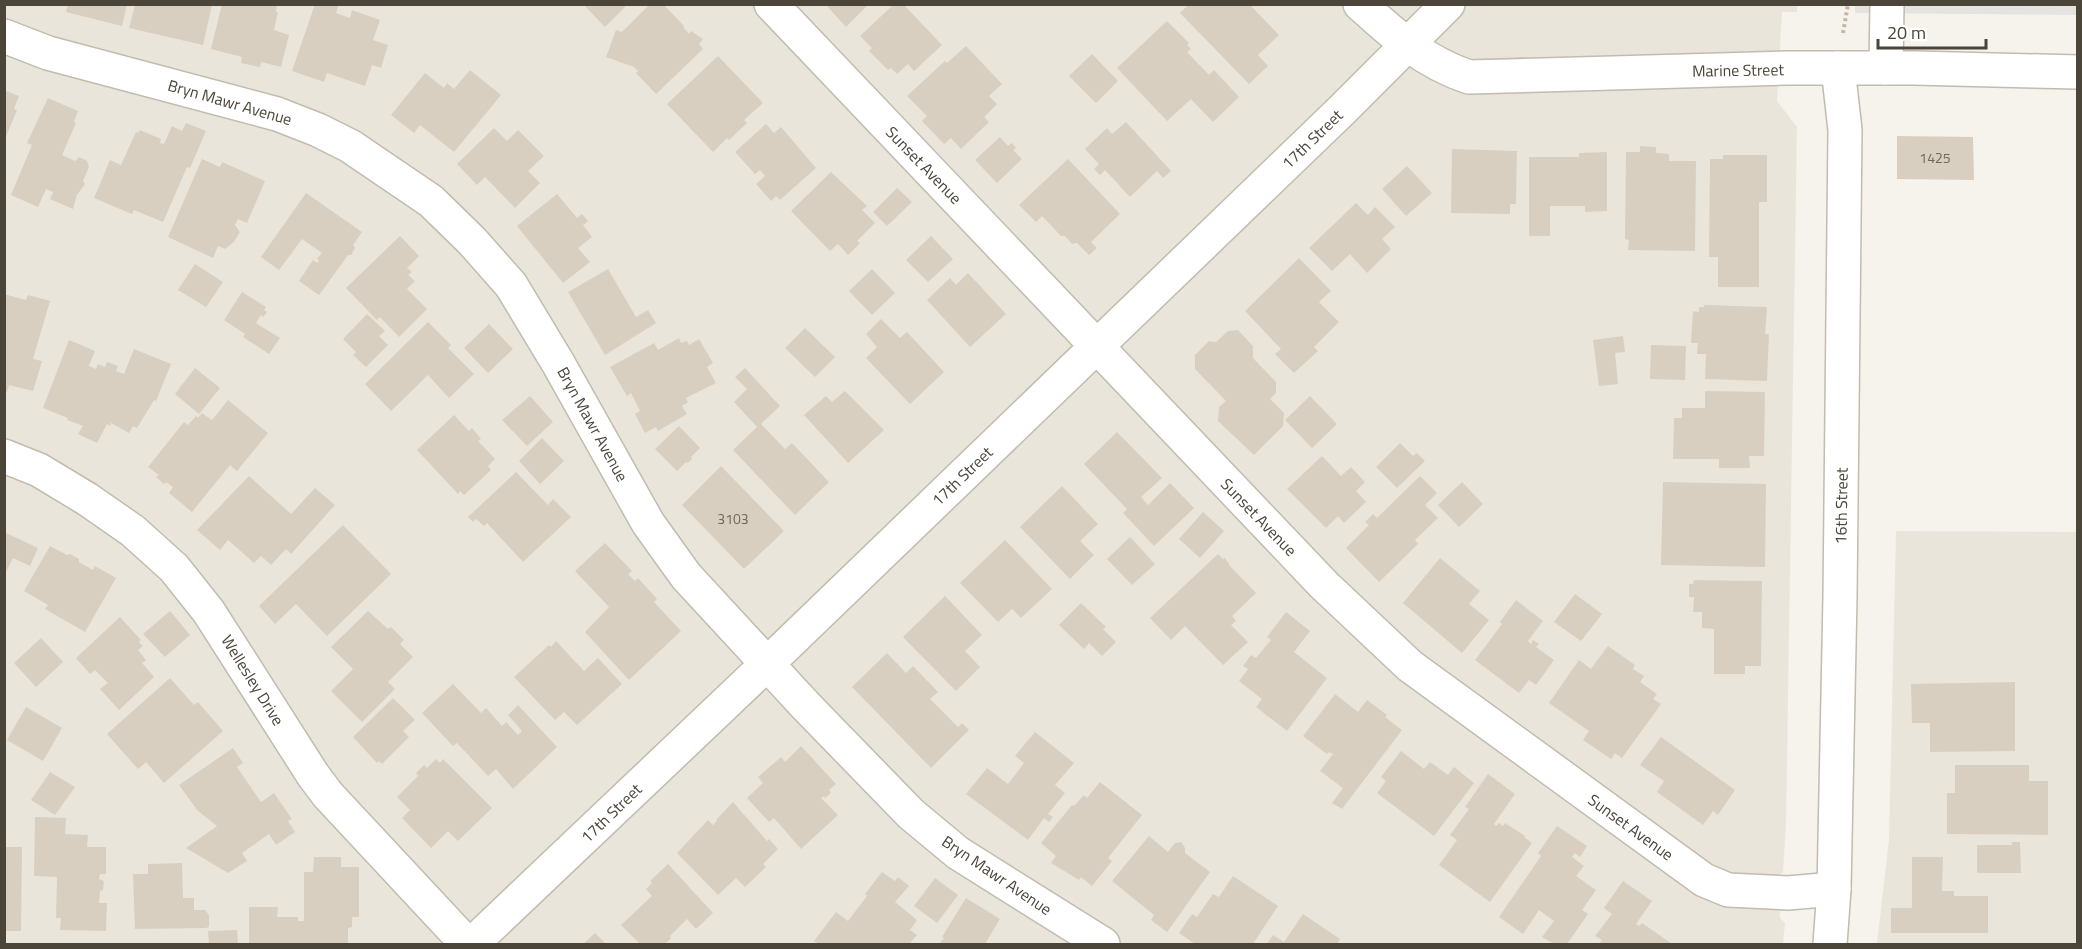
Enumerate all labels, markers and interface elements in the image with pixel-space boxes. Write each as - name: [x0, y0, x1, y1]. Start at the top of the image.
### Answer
- scale bar: [1878, 12, 1986, 50]
- text: 20 m: [1887, 19, 1926, 46]
- street label: Marine Street: [1692, 57, 1785, 83]
- street label: Bryn Mawr Avenue: [165, 73, 295, 131]
- street label: 17th Street: [1276, 103, 1348, 174]
- street label: Sunset Avenue: [880, 121, 968, 209]
- house number: 1425: [1919, 147, 1951, 168]
- street label: Bryn Mawr Avenue: [551, 362, 635, 486]
- street label: 17th Street: [926, 440, 998, 511]
- street label: 16th Street: [1828, 467, 1854, 545]
- street label: Sunset Avenue: [1215, 473, 1303, 561]
- house number: 3103: [717, 508, 749, 529]
- street label: Wellesley Drive: [216, 630, 290, 730]
- street label: 17th Street: [575, 777, 647, 848]
- street label: Sunset Avenue: [1583, 788, 1679, 866]
- street label: Bryn Mawr Avenue: [937, 829, 1057, 921]

